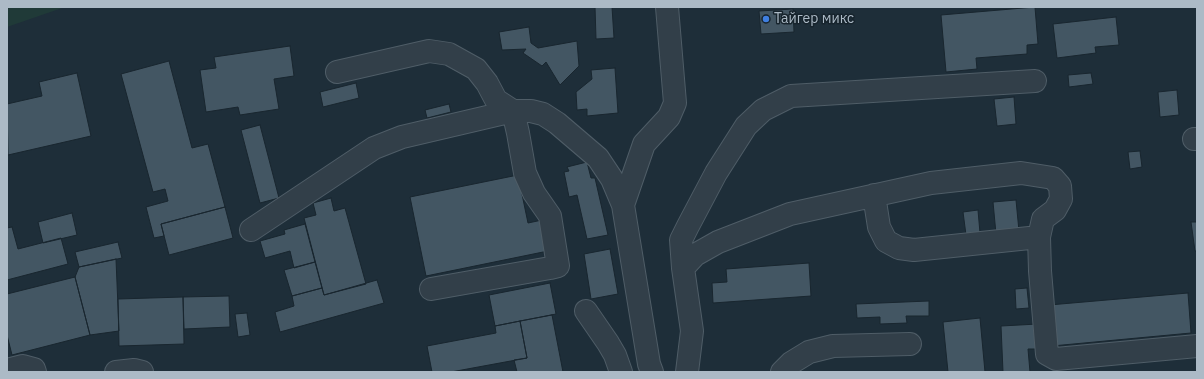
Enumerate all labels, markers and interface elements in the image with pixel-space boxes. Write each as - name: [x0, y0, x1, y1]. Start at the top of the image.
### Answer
- place label: Тайгер микс: [774, 11, 854, 27]
- marker: Тайгер микс: [761, 14, 771, 24]

